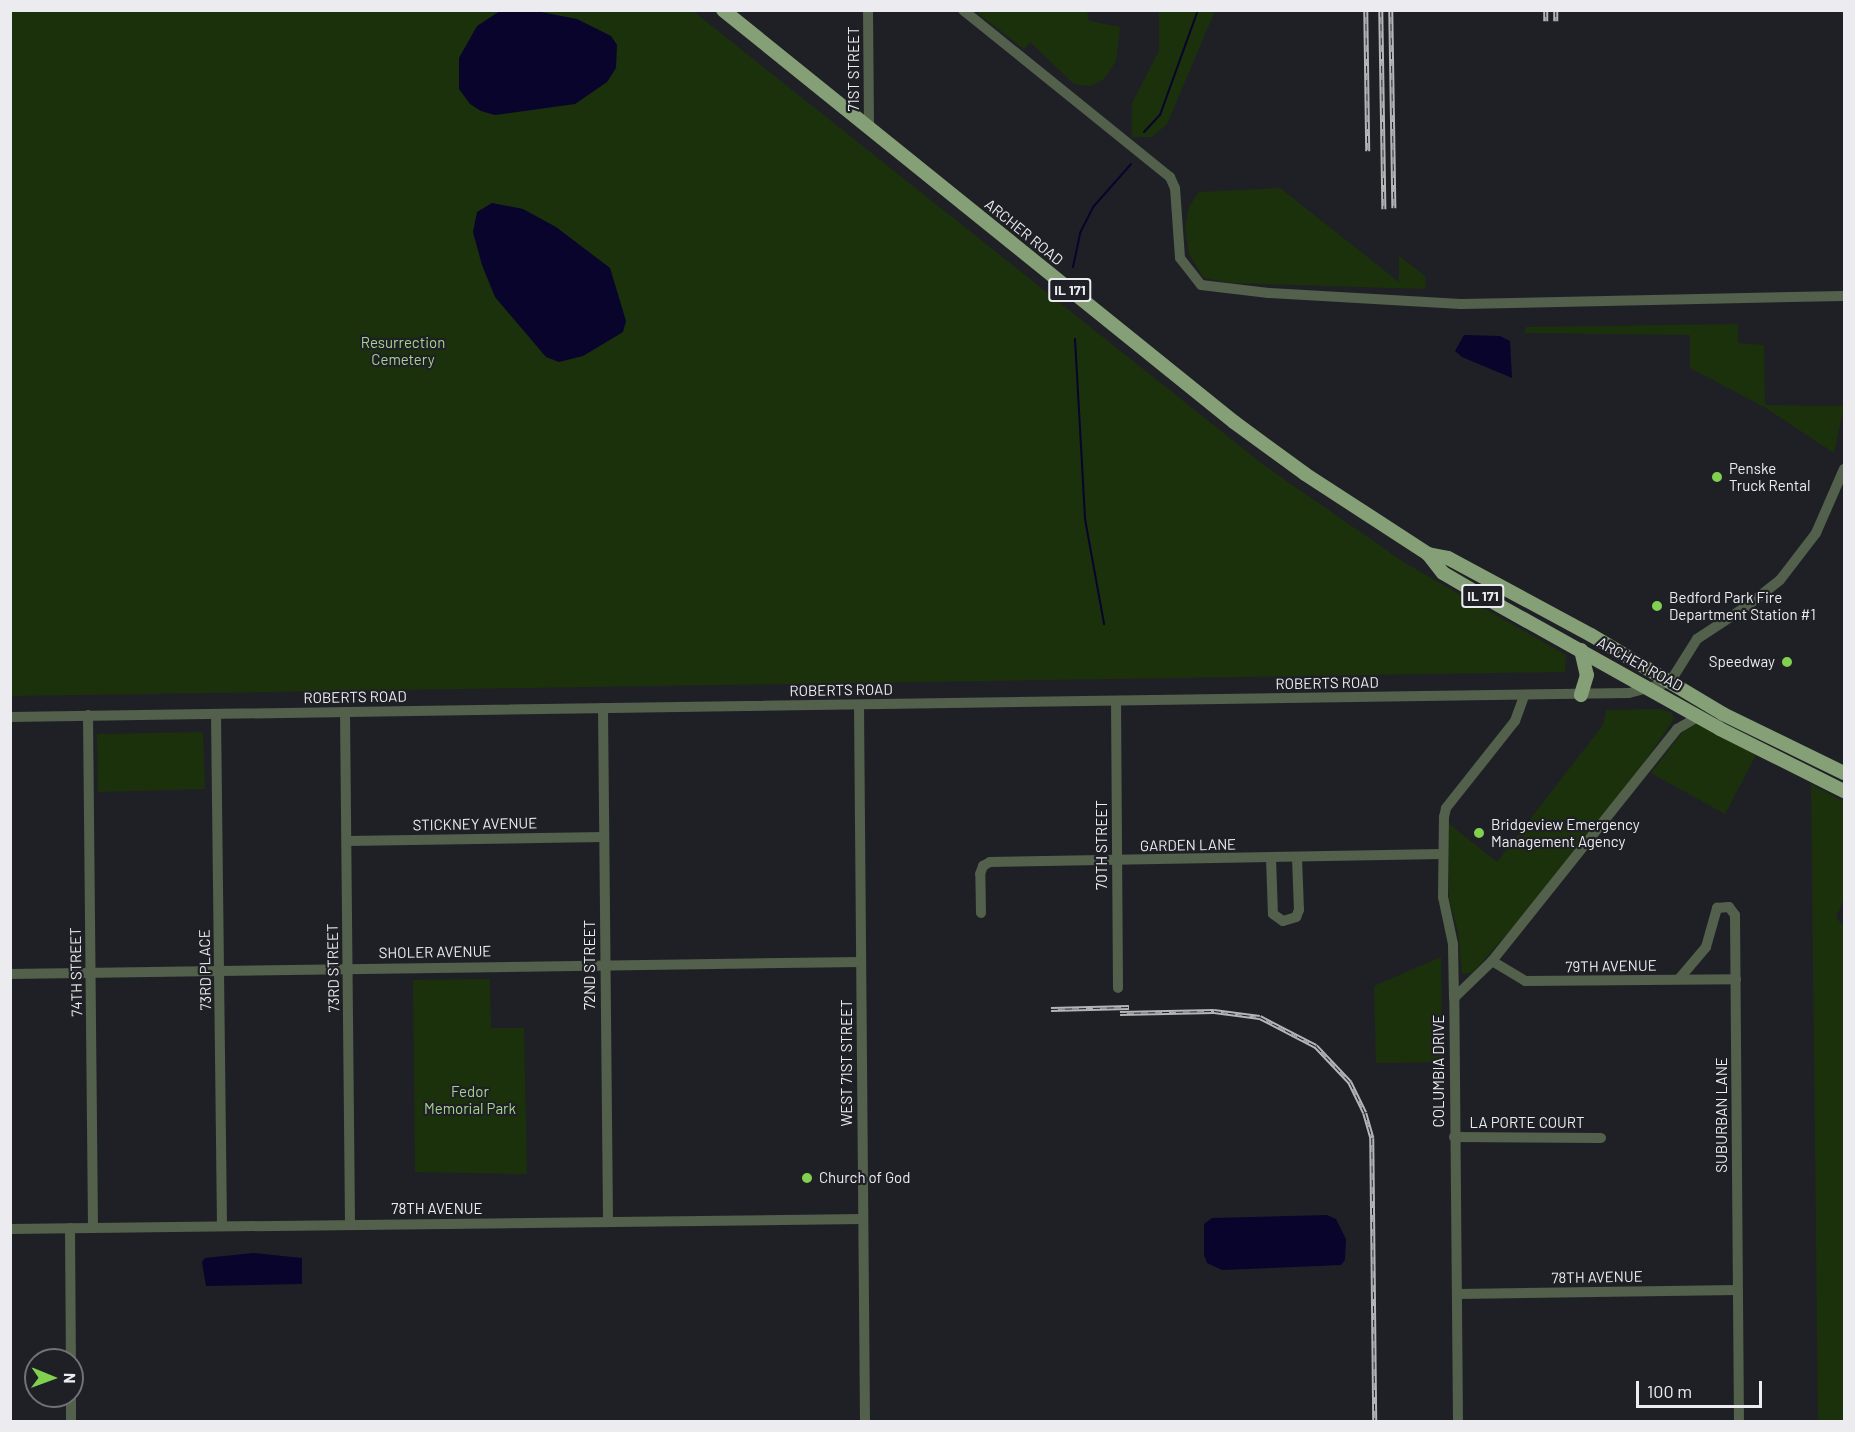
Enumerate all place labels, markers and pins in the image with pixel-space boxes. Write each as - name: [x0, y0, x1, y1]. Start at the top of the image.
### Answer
- place label: Penske Truck Rental: [1729, 459, 1810, 494]
- marker: Penske Truck Rental: [1710, 470, 1724, 484]
- place label: Bedford Park Fire Department Station #1: [1669, 588, 1816, 623]
- marker: Bedford Park Fire Department Station #1: [1650, 599, 1664, 613]
- place label: Speedway: [1709, 653, 1775, 671]
- marker: Speedway: [1780, 655, 1794, 669]
- place label: Bridgeview Emergency Management Agency: [1491, 815, 1640, 850]
- marker: Bridgeview Emergency Management Agency: [1472, 826, 1486, 840]
- place label: Church of God: [819, 1169, 910, 1187]
- marker: Church of God: [800, 1171, 814, 1185]

